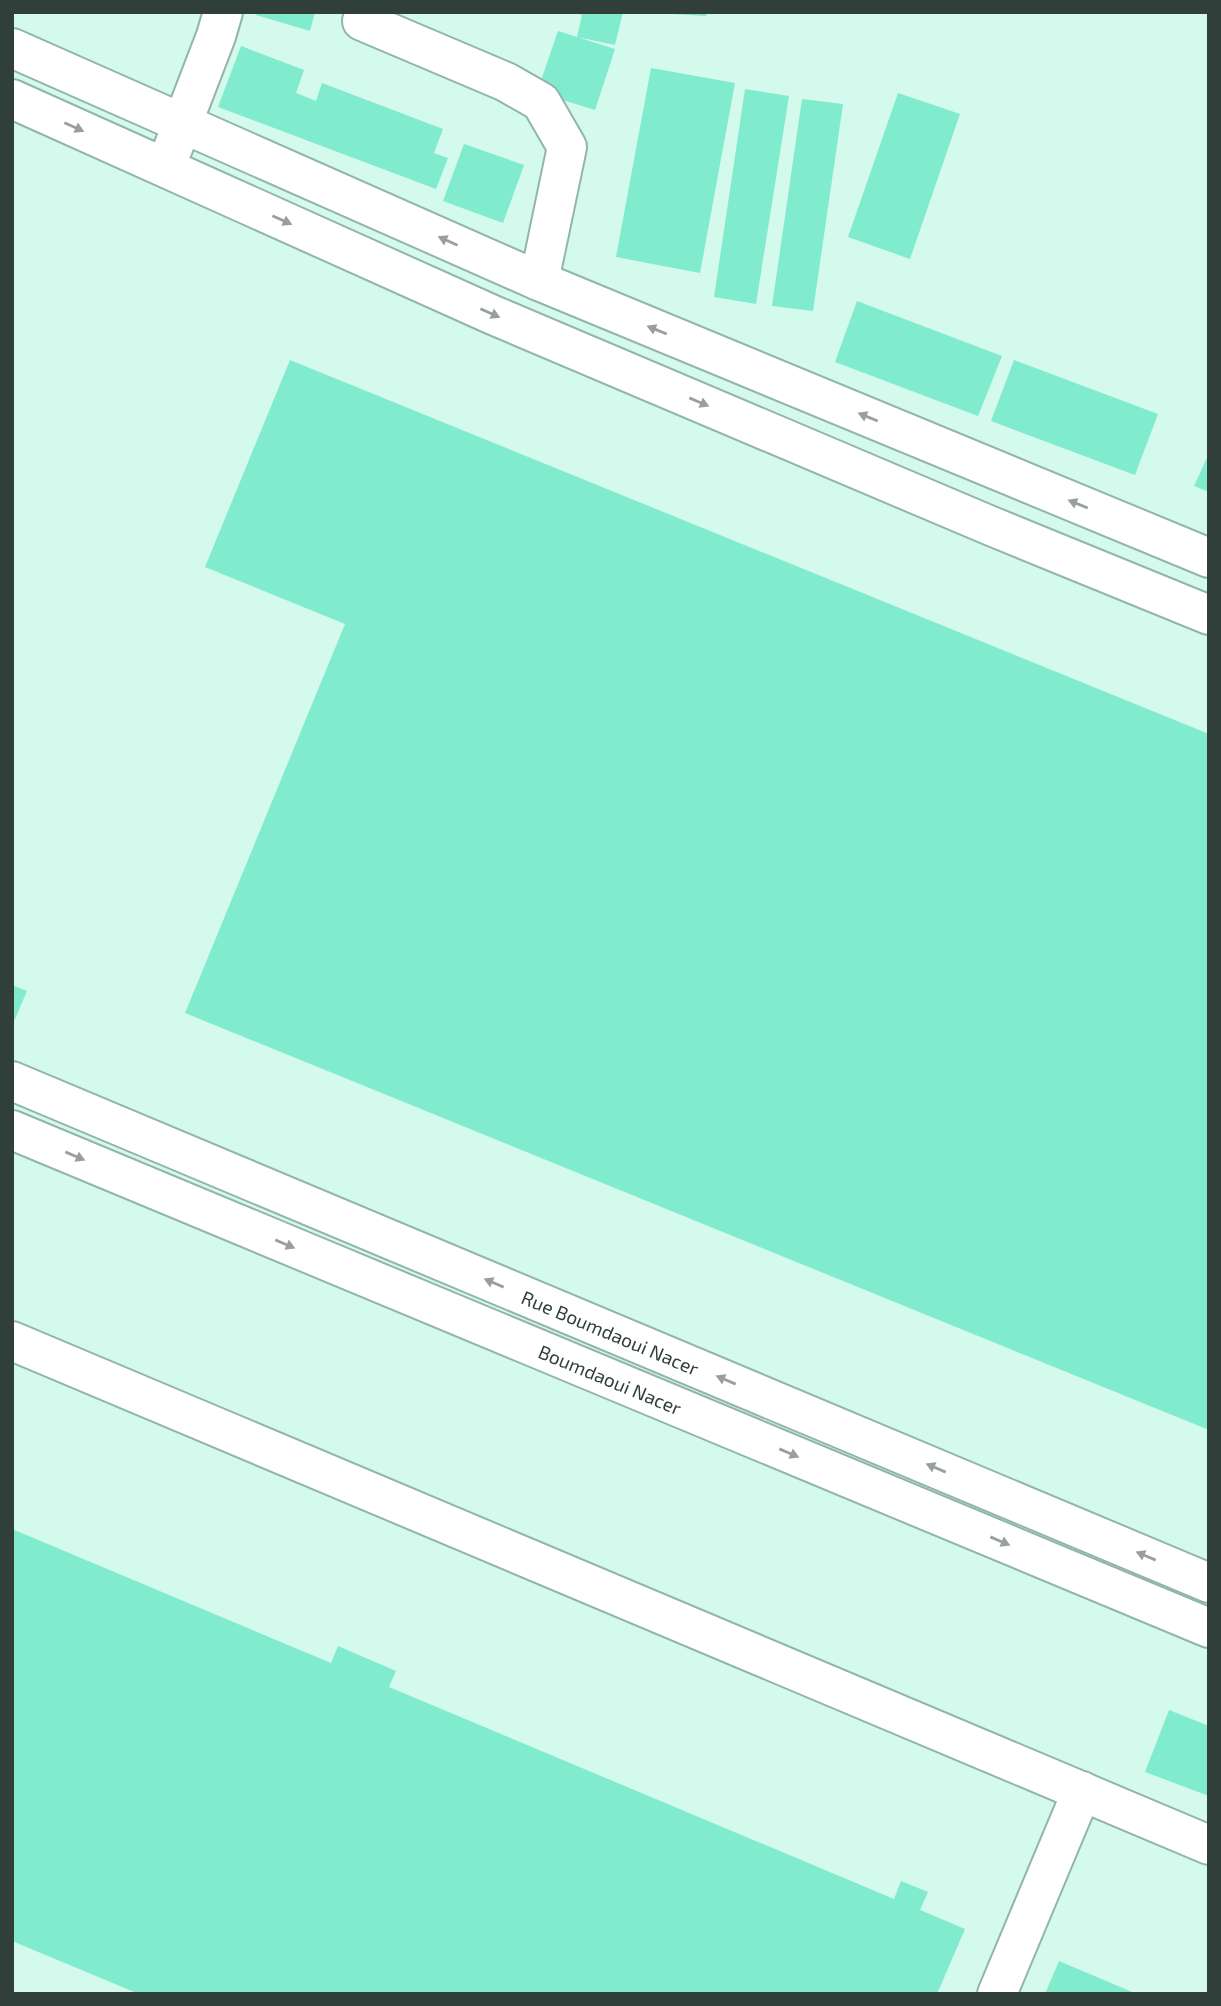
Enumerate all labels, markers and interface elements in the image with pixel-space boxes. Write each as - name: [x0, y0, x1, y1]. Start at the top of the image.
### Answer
- one-way arrow: [64, 122, 85, 133]
- one-way arrow: [272, 214, 292, 226]
- one-way arrow: [438, 235, 458, 247]
- one-way arrow: [479, 308, 500, 319]
- one-way arrow: [647, 324, 668, 335]
- one-way arrow: [689, 396, 709, 408]
- one-way arrow: [857, 411, 878, 422]
- one-way arrow: [1067, 498, 1088, 509]
- one-way arrow: [65, 1151, 86, 1162]
- one-way arrow: [275, 1238, 296, 1249]
- one-way arrow: [483, 1277, 504, 1288]
- street label: Rue Boumdaoui Nacer: [519, 1284, 703, 1380]
- street label: Boumdaoui Nacer: [535, 1339, 685, 1419]
- one-way arrow: [716, 1374, 737, 1385]
- one-way arrow: [779, 1448, 800, 1459]
- one-way arrow: [925, 1463, 946, 1474]
- one-way arrow: [989, 1535, 1010, 1546]
- one-way arrow: [1135, 1551, 1156, 1562]

